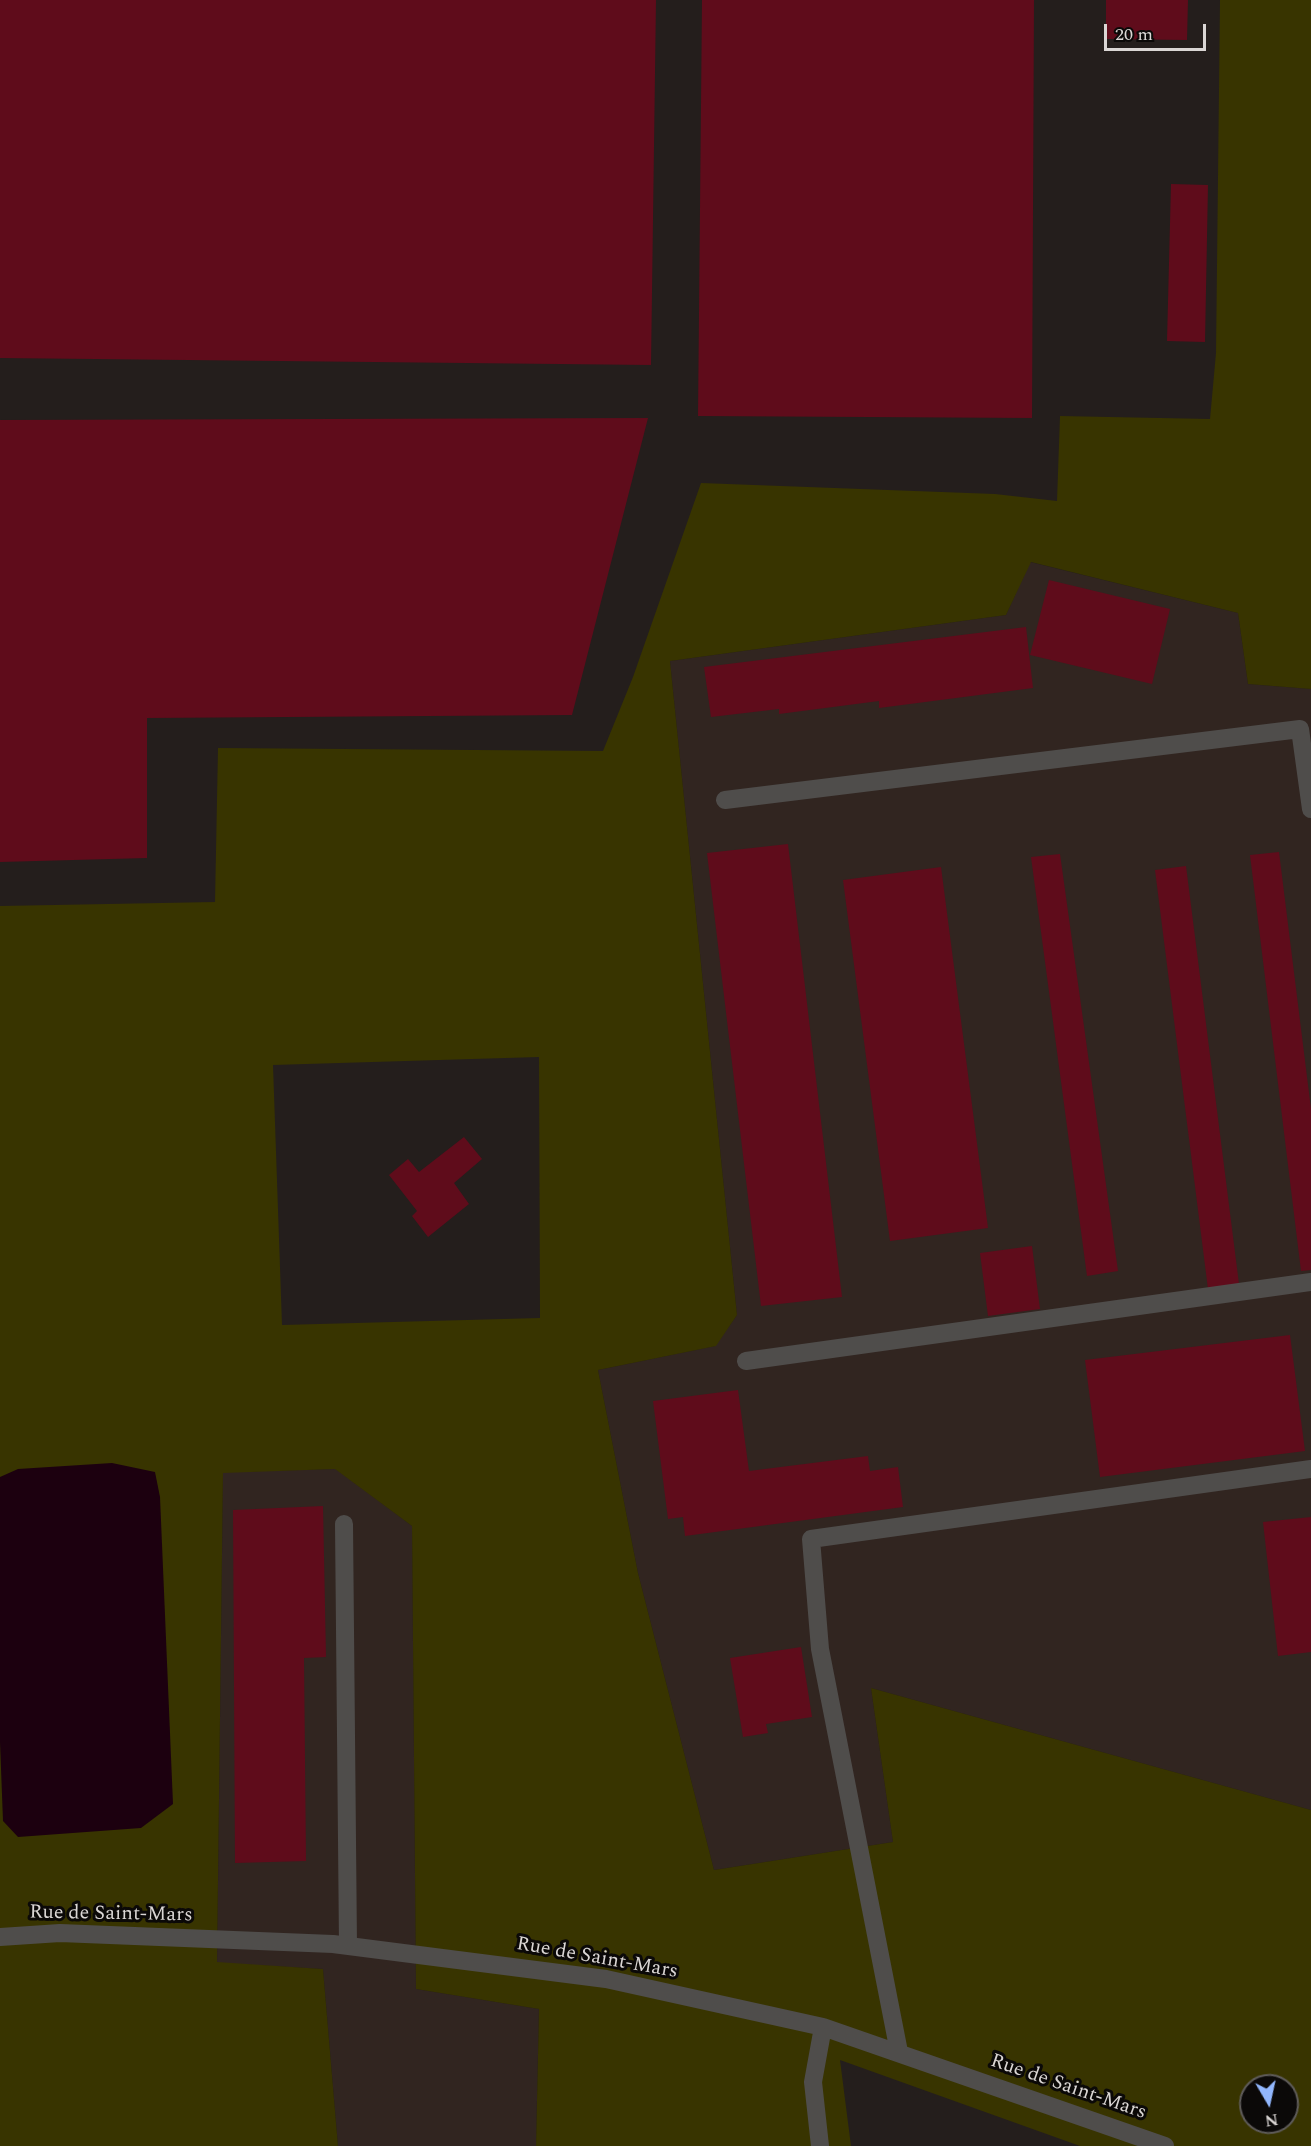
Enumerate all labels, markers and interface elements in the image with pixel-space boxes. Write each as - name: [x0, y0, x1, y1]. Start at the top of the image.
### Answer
- scale bar: [1107, 12, 1209, 50]
- text: 20 m: [1115, 21, 1153, 48]
- street label: Rue de Saint-Mars: [29, 1902, 193, 1928]
- street label: Rue de Saint-Mars: [514, 1933, 680, 1985]
- street label: Rue de Saint-Mars: [987, 2050, 1149, 2126]
- north arrow: [1239, 2074, 1299, 2134]
- text: N: [1263, 2107, 1280, 2133]

